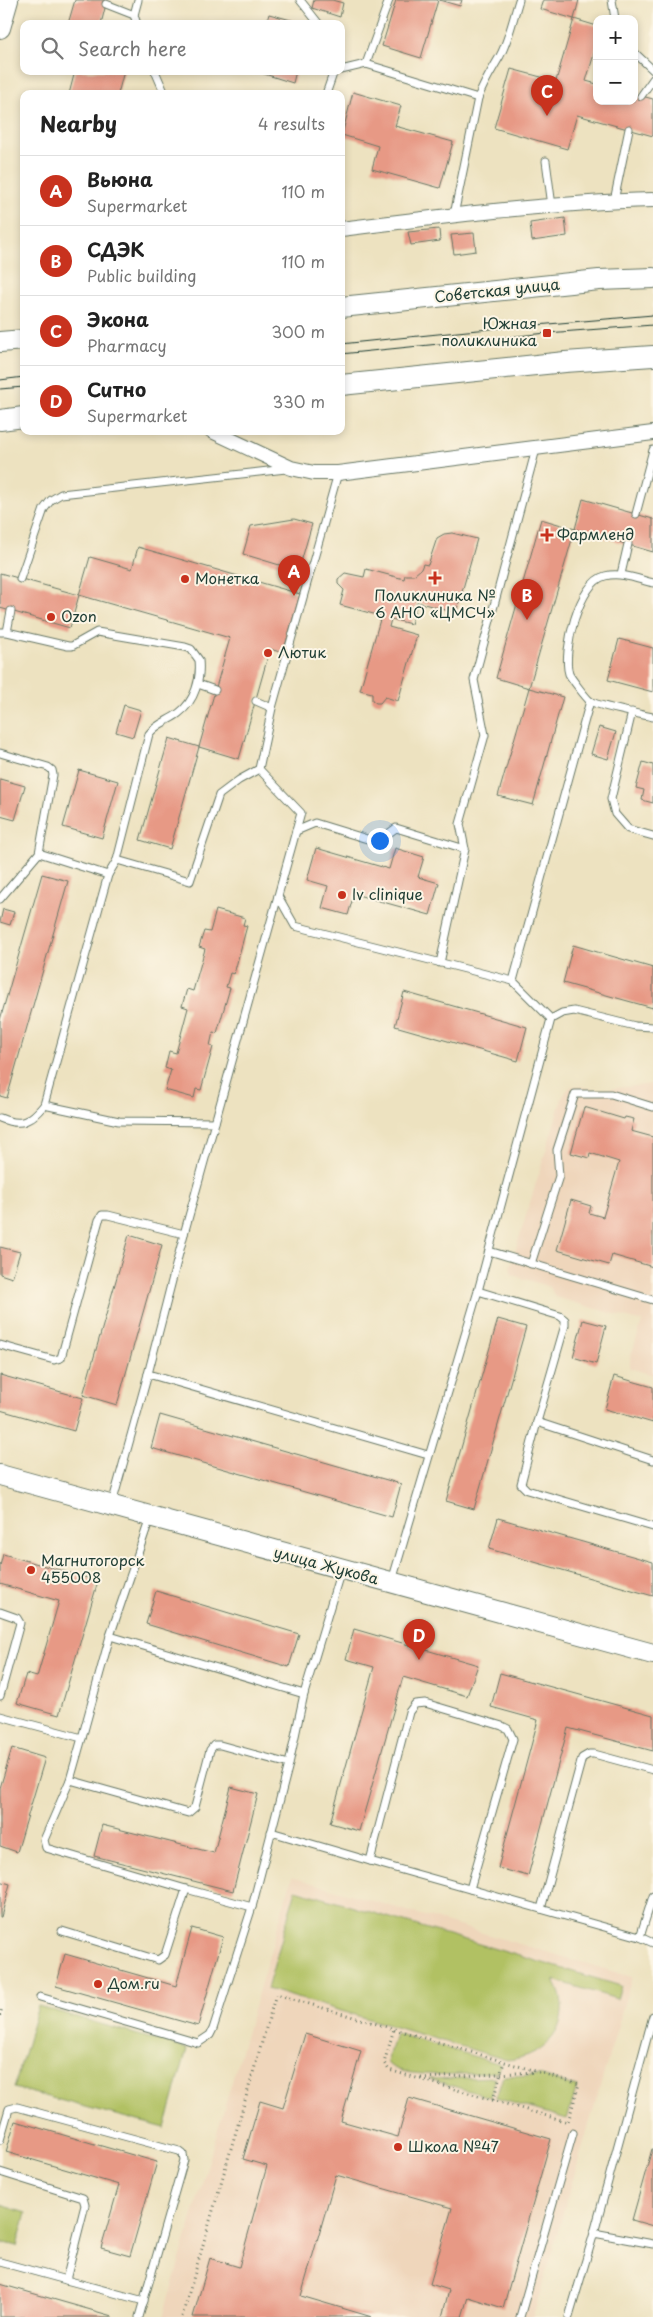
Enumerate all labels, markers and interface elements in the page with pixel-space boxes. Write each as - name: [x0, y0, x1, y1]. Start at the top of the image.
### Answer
- map controls: [593, 15, 638, 105]
- button: +: [593, 15, 638, 60]
- search box: [20, 20, 345, 75]
- icon: search: [38, 34, 66, 62]
- text: Search here: [78, 34, 187, 62]
- button: −: [593, 60, 638, 105]
- pin: C: [531, 75, 563, 116]
- text: Nearby: [40, 107, 117, 139]
- text: 4 results: [258, 111, 325, 135]
- text: Вьюна: [87, 165, 153, 193]
- text: A: [50, 179, 62, 203]
- text: 110 m: [282, 179, 325, 203]
- text: Supermarket: [87, 193, 187, 217]
- text: СДЭК: [87, 235, 144, 263]
- text: B: [51, 249, 61, 273]
- text: 110 m: [282, 249, 325, 273]
- text: Public building: [87, 263, 197, 287]
- street label: Советская улица: [433, 271, 561, 308]
- text: Экона: [87, 305, 149, 333]
- place label: Южная поликлиника: [441, 311, 538, 351]
- text: C: [50, 319, 62, 343]
- text: 300 m: [271, 319, 325, 343]
- marker: Южная поликлиника: [541, 327, 553, 339]
- text: Pharmacy: [87, 333, 167, 357]
- text: Ситно: [87, 375, 146, 403]
- text: D: [50, 389, 62, 413]
- text: 330 m: [272, 389, 325, 413]
- text: Supermarket: [87, 403, 187, 427]
- place label: Фармленд: [557, 522, 634, 545]
- marker: Фармленд: [541, 529, 553, 541]
- pin: A: [278, 555, 310, 596]
- place label: Монетка: [195, 566, 260, 589]
- marker: Поликлиника № 6 АНО «ЦМСЧ»: [428, 571, 442, 585]
- marker: Монетка: [179, 573, 191, 585]
- pin: B: [511, 579, 543, 620]
- place label: Поликлиника № 6 АНО «ЦМСЧ»: [374, 583, 496, 623]
- place label: Ozon: [61, 604, 97, 627]
- marker: Ozon: [45, 611, 57, 623]
- place label: Лютик: [278, 640, 326, 663]
- marker: Лютик: [262, 647, 274, 659]
- your location: [367, 828, 393, 854]
- place label: Iv clinique: [352, 882, 423, 905]
- marker: Iv clinique: [336, 889, 348, 901]
- street label: улица Жукова: [271, 1540, 382, 1590]
- place label: Магнитогорск 455008: [41, 1548, 145, 1588]
- marker: Магнитогорск 455008: [25, 1564, 37, 1576]
- pin: D: [403, 1619, 435, 1660]
- place label: Дом.ru: [107, 1971, 160, 1994]
- marker: Дом.ru: [92, 1978, 104, 1990]
- place label: Школа №47: [408, 2134, 499, 2157]
- marker: Школа №47: [392, 2141, 404, 2153]

